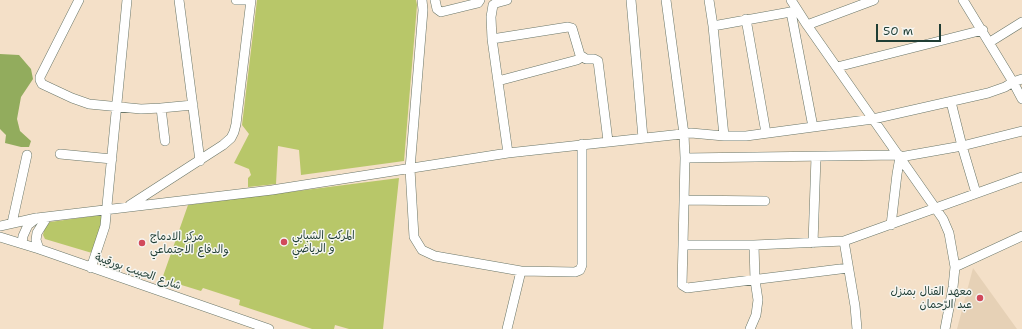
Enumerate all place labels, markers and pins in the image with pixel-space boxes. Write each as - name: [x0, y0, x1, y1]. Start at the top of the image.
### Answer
- place label: المركب الشبابي و الرياضي: [292, 229, 355, 255]
- place label: مركز الادماج والدفاع الاجتماعي: [150, 230, 229, 256]
- marker: المركب الشبابي و الرياضي: [279, 237, 289, 247]
- marker: مركز الادماج والدفاع الاجتماعي: [137, 238, 147, 248]
- place label: معهد القنال بمنزل عبد الرّحمان: [891, 285, 972, 311]
- marker: معهد القنال بمنزل عبد الرّحمان: [975, 293, 985, 303]

